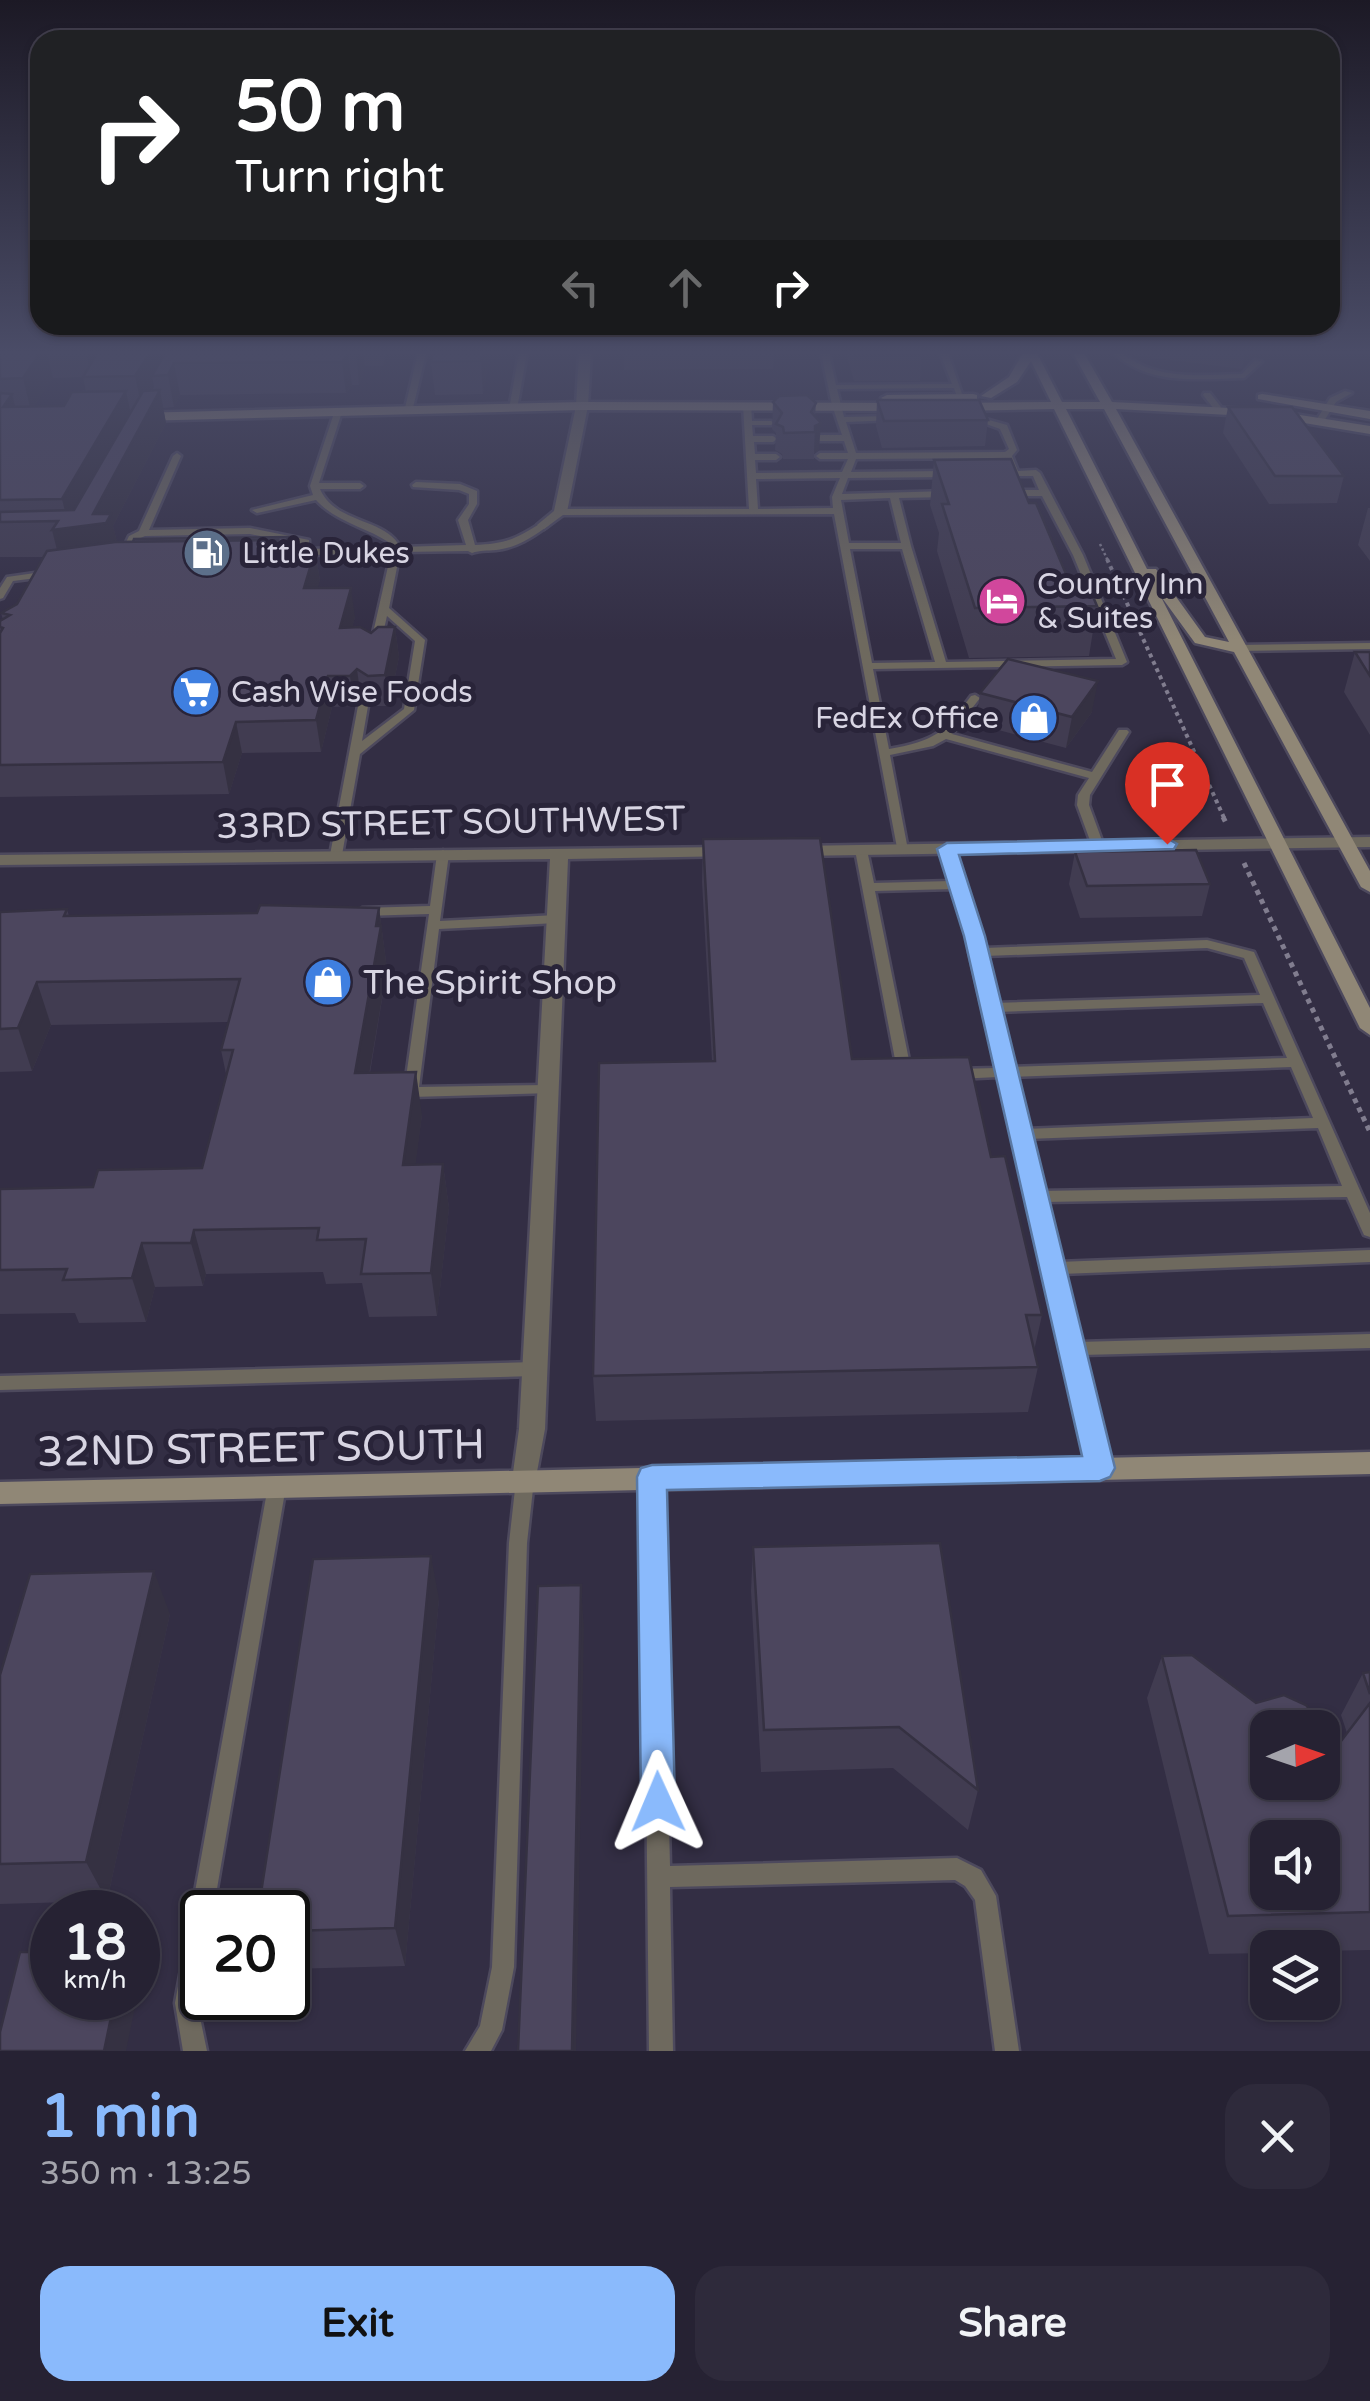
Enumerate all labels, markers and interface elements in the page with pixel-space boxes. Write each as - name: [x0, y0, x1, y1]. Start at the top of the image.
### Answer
- text: 50 m: [235, 66, 405, 150]
- icon: right: [70, 70, 200, 200]
- text: Turn right: [235, 151, 444, 205]
- icon: left: [553, 260, 608, 315]
- icon: ahead: [658, 260, 713, 315]
- icon: right: [763, 260, 818, 315]
- fuel station icon: Little Dukes: [181, 527, 233, 579]
- place label: Little Dukes: [242, 535, 410, 572]
- place label: Country Inn & Suites: [1037, 566, 1203, 637]
- hotel icon: Country Inn & Suites: [976, 575, 1028, 627]
- supermarket icon: Cash Wise Foods: [170, 666, 222, 718]
- place label: Cash Wise Foods: [231, 674, 473, 711]
- shop icon: FedEx Office: [1008, 692, 1060, 744]
- place label: FedEx Office: [815, 700, 999, 737]
- pin: [1125, 742, 1210, 845]
- icon: arrive: [1140, 757, 1195, 812]
- street label: 33RD STREET SOUTHWEST: [216, 798, 686, 848]
- shop icon: The Spirit Shop: [302, 956, 354, 1008]
- place label: The Spirit Shop: [363, 962, 617, 1004]
- street label: 32ND STREET SOUTH: [37, 1419, 485, 1478]
- north arrow: [1250, 1710, 1340, 1800]
- map controls: [1250, 1710, 1340, 2020]
- position arrow: [606, 1750, 710, 1854]
- button: sound: [1250, 1820, 1340, 1910]
- speed limit sign: 20: [180, 1890, 310, 2020]
- text: 18: [64, 1913, 126, 1973]
- button: layers: [1250, 1930, 1340, 2020]
- text: km/h: [64, 1965, 126, 1995]
- text: 1 min: [40, 2081, 200, 2153]
- button: close: [1225, 2084, 1330, 2189]
- text: 350 m · 13:25: [40, 2155, 252, 2193]
- button: Exit: [40, 2266, 675, 2381]
- button: Share: [695, 2266, 1330, 2381]

